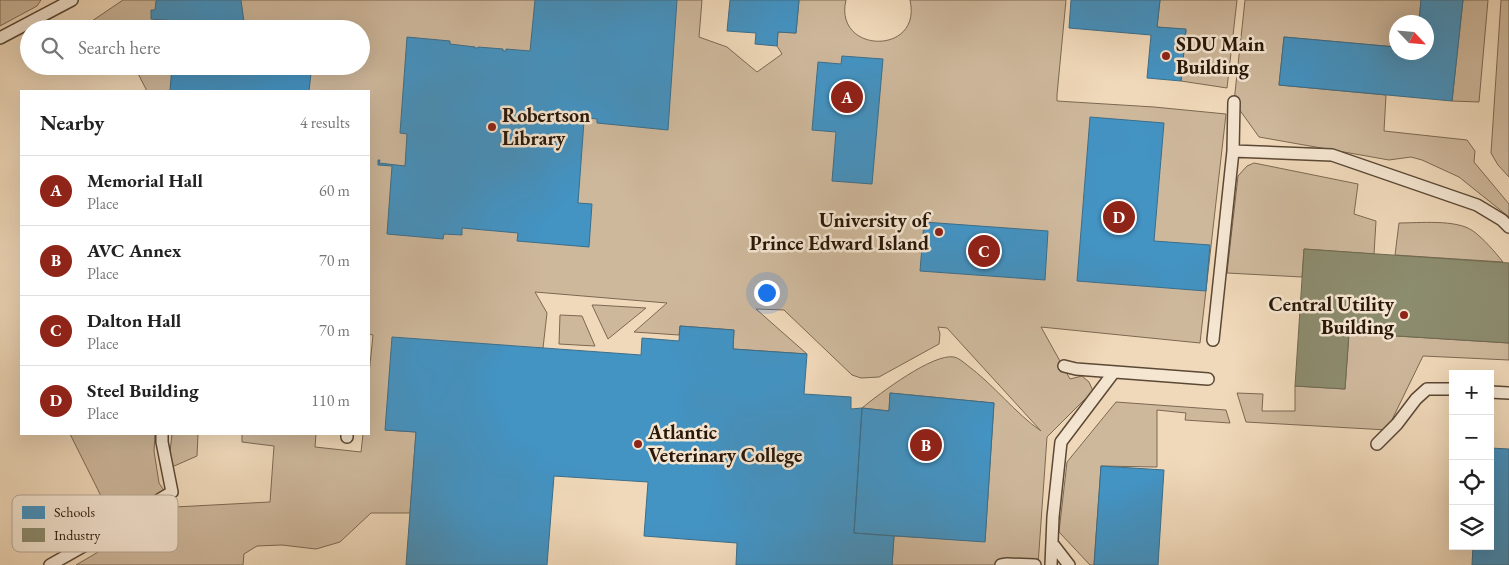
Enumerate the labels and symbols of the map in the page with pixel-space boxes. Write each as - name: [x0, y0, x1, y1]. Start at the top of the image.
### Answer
- north arrow: [1389, 15, 1434, 60]
- place label: SDU Main Building: [1176, 31, 1265, 80]
- marker: SDU Main Building: [1160, 50, 1172, 62]
- pin: A: [831, 78, 863, 116]
- place label: Robertson Library: [502, 102, 590, 151]
- marker: Robertson Library: [486, 121, 498, 133]
- pin: D: [1103, 198, 1135, 236]
- place label: University of Prince Edward Island: [750, 207, 932, 256]
- marker: University of Prince Edward Island: [933, 226, 945, 238]
- pin: C: [968, 232, 1000, 270]
- your location: [754, 280, 780, 306]
- place label: Central Utility Building: [1268, 291, 1395, 340]
- marker: Central Utility Building: [1398, 309, 1410, 321]
- place label: Atlantic Veterinary College: [647, 419, 802, 468]
- pin: B: [910, 426, 942, 464]
- marker: Atlantic Veterinary College: [632, 438, 644, 450]
- legend: [12, 495, 178, 552]
- text: Schools: [54, 503, 95, 521]
- text: Industry: [54, 526, 101, 544]

